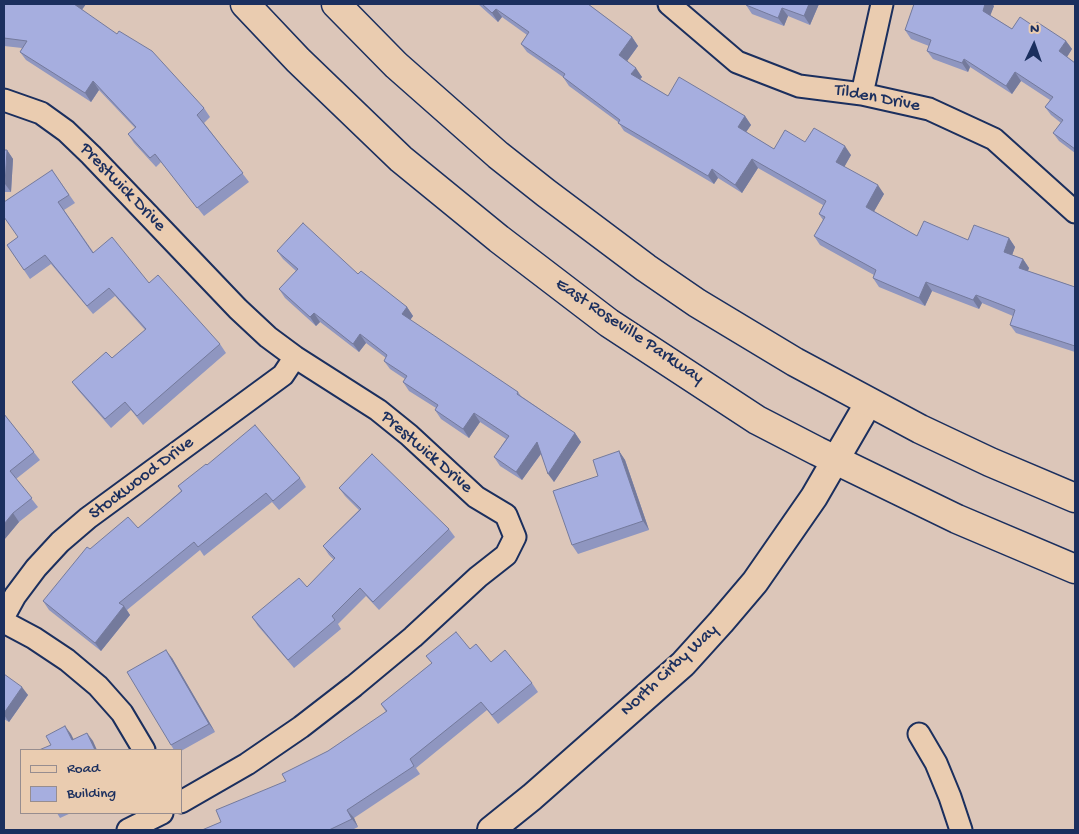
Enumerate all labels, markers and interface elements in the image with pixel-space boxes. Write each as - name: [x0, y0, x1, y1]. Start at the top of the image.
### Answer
- north arrow: [1009, 20, 1059, 70]
- text: N: [1030, 21, 1040, 38]
- street label: Tilden Drive: [832, 80, 922, 118]
- street label: Prestwick Drive: [74, 139, 170, 237]
- street label: East Roseville Parkway: [551, 274, 707, 390]
- street label: Prestwick Drive: [375, 407, 477, 499]
- street label: Stockwood Drive: [85, 433, 199, 525]
- street label: North Cirby Way: [617, 620, 723, 722]
- legend: [20, 749, 182, 814]
- text: Road: [67, 760, 100, 778]
- text: Building: [67, 785, 116, 803]

